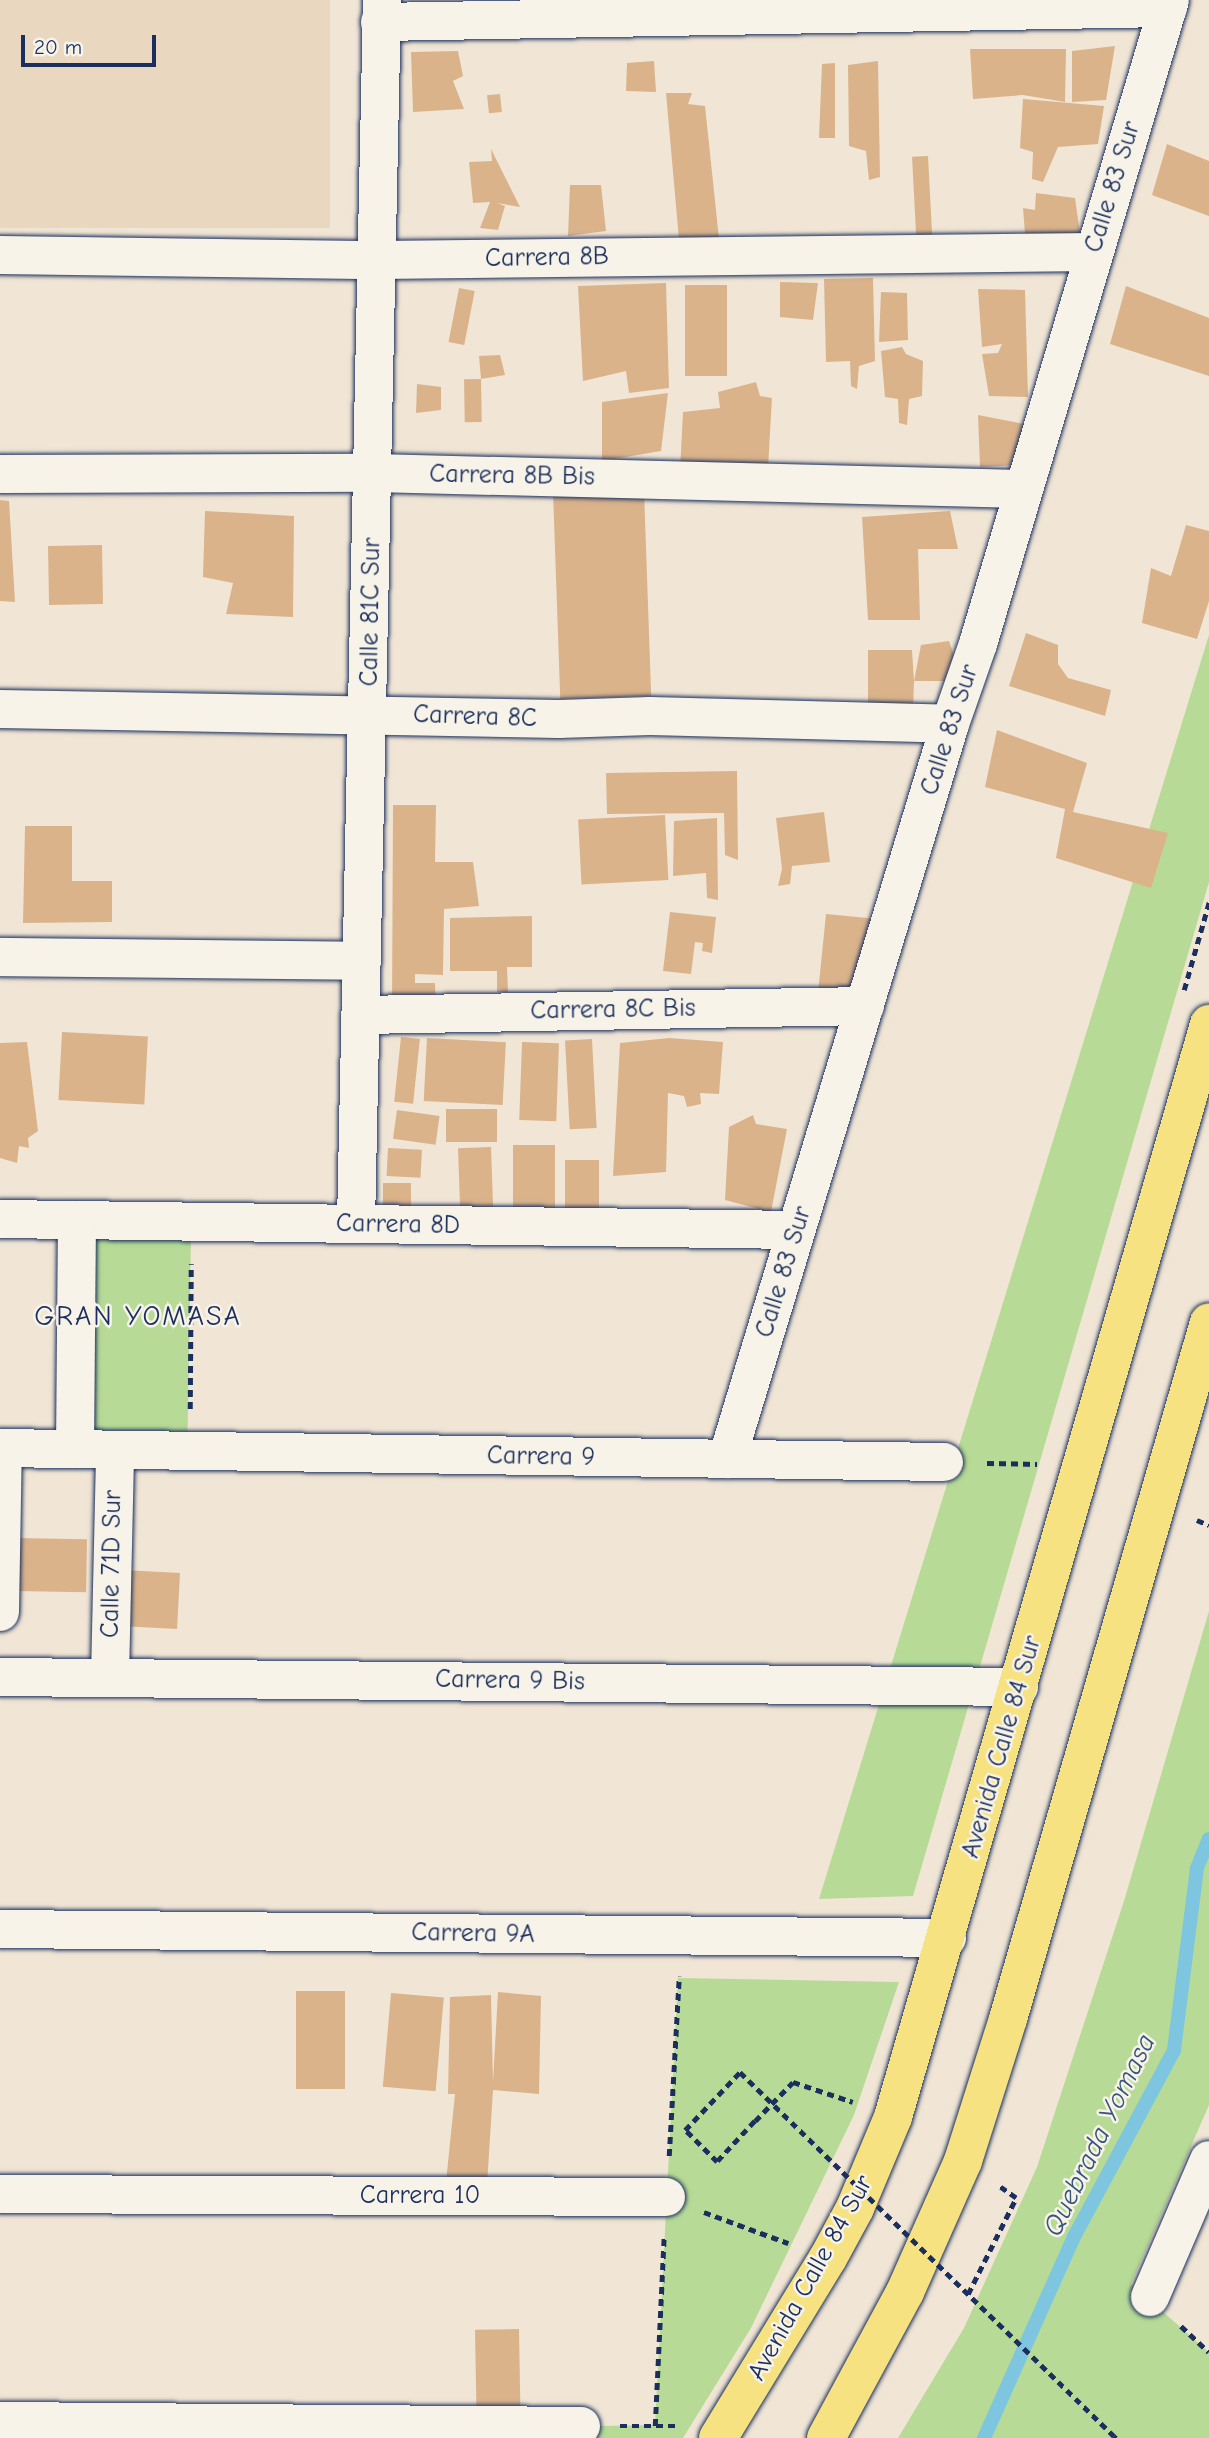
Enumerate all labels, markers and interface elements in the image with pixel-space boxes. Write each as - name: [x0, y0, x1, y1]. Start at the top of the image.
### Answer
- scale bar: [24, 21, 159, 65]
- text: 20 m: [34, 35, 82, 59]
- street label: Calle 83 Sur: [1078, 118, 1148, 256]
- street label: Carrera 8B: [485, 241, 609, 275]
- street label: Carrera 8B Bis: [429, 459, 595, 493]
- street label: Calle 81C Sur: [354, 537, 388, 687]
- street label: Calle 83 Sur: [914, 661, 986, 799]
- street label: Carrera 8C: [413, 699, 537, 735]
- street label: Carrera 8C Bis: [530, 993, 696, 1027]
- street label: Calle 83 Sur: [749, 1203, 819, 1341]
- street label: Carrera 8D: [336, 1208, 460, 1242]
- district label: GRAN YOMASA: [36, 1299, 240, 1333]
- street label: Carrera 9: [487, 1440, 595, 1474]
- street label: Calle 71D Sur: [95, 1490, 129, 1638]
- street label: Avenida Calle 84 Sur: [955, 1632, 1049, 1862]
- street label: Carrera 9 Bis: [435, 1664, 585, 1698]
- street label: Carrera 9A: [411, 1917, 535, 1951]
- water label: Quebrada Yomasa: [1036, 2029, 1162, 2241]
- street label: Avenida Calle 84 Sur: [742, 2170, 880, 2386]
- street label: Carrera 10: [360, 2180, 480, 2212]

